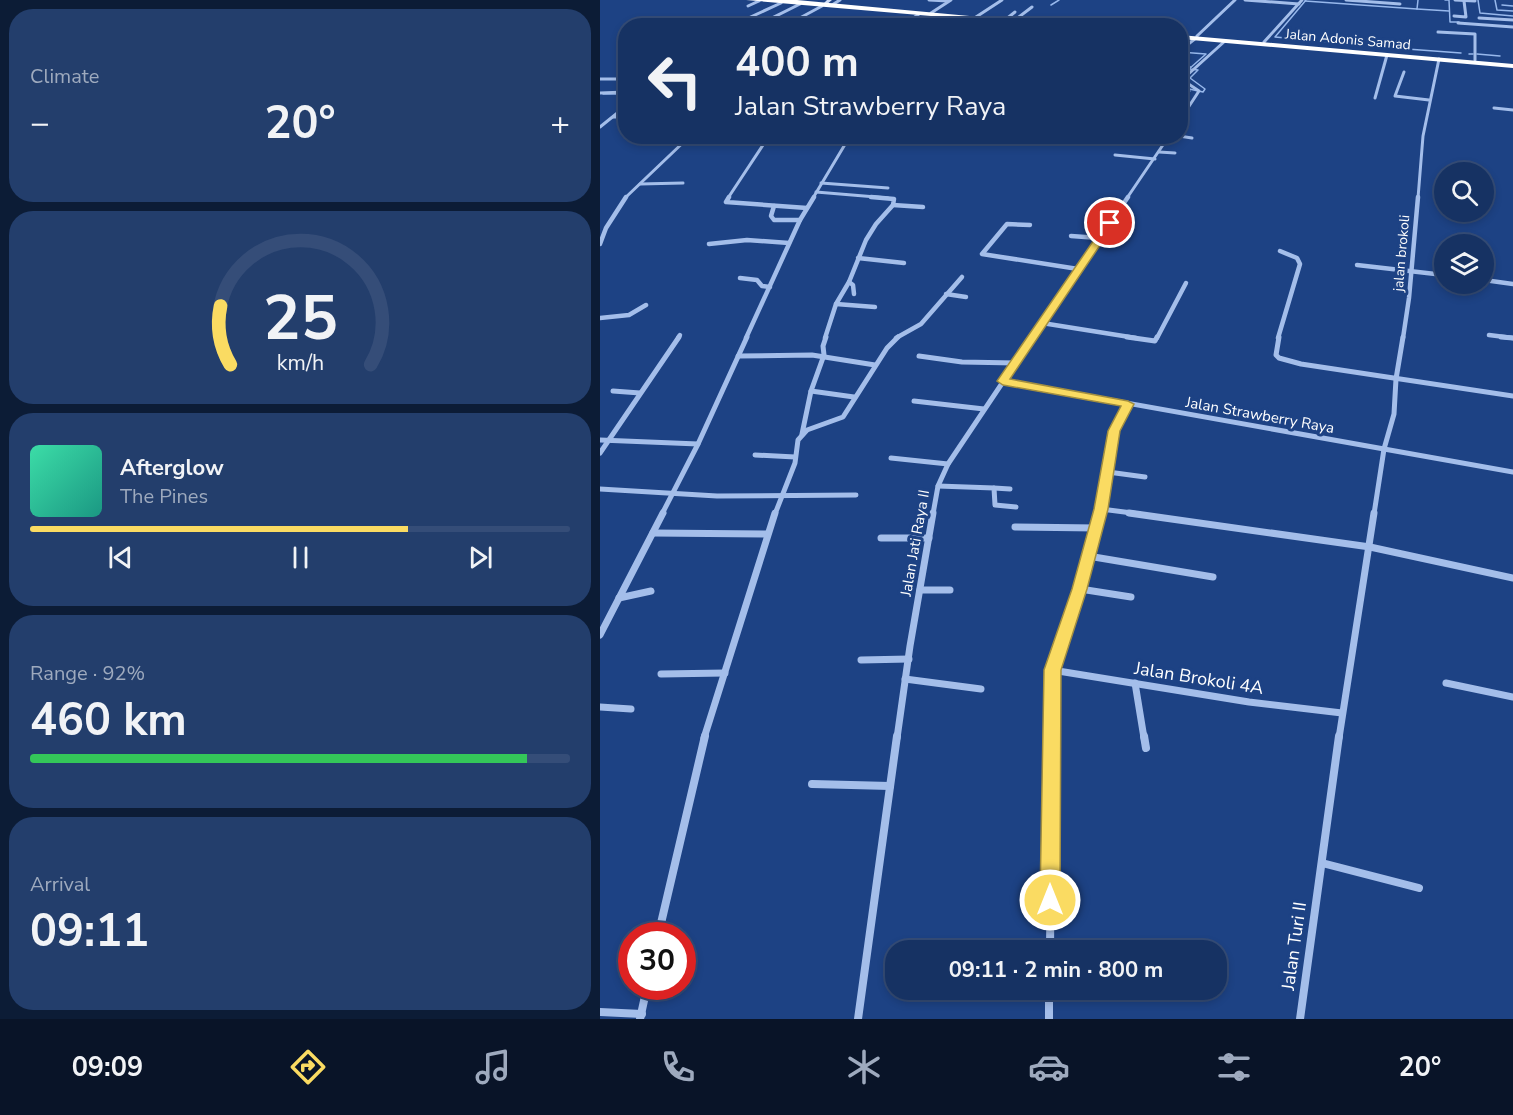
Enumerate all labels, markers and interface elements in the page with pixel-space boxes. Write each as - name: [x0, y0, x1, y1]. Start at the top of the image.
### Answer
- street label: Jalan Adonis Samad: [1283, 24, 1412, 54]
- text: 400 m: [735, 34, 859, 91]
- icon: left: [636, 42, 714, 120]
- text: Climate: [30, 63, 99, 90]
- text: Jalan Strawberry Raya: [735, 88, 1006, 125]
- text: 20°: [264, 93, 336, 154]
- text: −: [30, 101, 50, 146]
- text: +: [550, 101, 570, 146]
- map controls: [1434, 162, 1494, 294]
- button: search: [1434, 162, 1494, 222]
- pin: [1084, 197, 1135, 248]
- icon: arrive: [1093, 206, 1126, 239]
- street label: jalan brokoli: [1389, 214, 1414, 293]
- button: layers: [1434, 234, 1494, 294]
- text: 25: [263, 276, 337, 361]
- text: km/h: [276, 348, 324, 378]
- street label: Jalan Strawberry Raya: [1183, 392, 1336, 438]
- text: Afterglow: [120, 453, 224, 483]
- text: The Pines: [120, 483, 208, 510]
- street label: Jalan Jati Raya II: [896, 488, 934, 599]
- icon: previous: [104, 541, 137, 574]
- icon: pause: [284, 541, 317, 574]
- icon: next: [464, 541, 497, 574]
- street label: Jalan Brokoli 4A: [1132, 656, 1265, 700]
- text: Range · 92%: [30, 660, 145, 687]
- text: 460 km: [30, 690, 187, 751]
- position arrow: [1018, 868, 1082, 932]
- text: Arrival: [30, 871, 90, 898]
- street label: Jalan Turi II: [1276, 900, 1312, 993]
- text: 09:11: [30, 901, 149, 962]
- speed limit sign: 30: [618, 922, 696, 1000]
- text: 09:11 · 2 min · 800 m: [949, 955, 1163, 985]
- icon: directions: [287, 1046, 329, 1088]
- icon: music: [472, 1046, 514, 1088]
- icon: phone: [657, 1046, 699, 1088]
- icon: climate: [843, 1046, 885, 1088]
- icon: car: [1028, 1046, 1070, 1088]
- icon: filters: [1213, 1046, 1255, 1088]
- text: 09:09: [72, 1049, 143, 1086]
- text: 20°: [1399, 1049, 1441, 1086]

